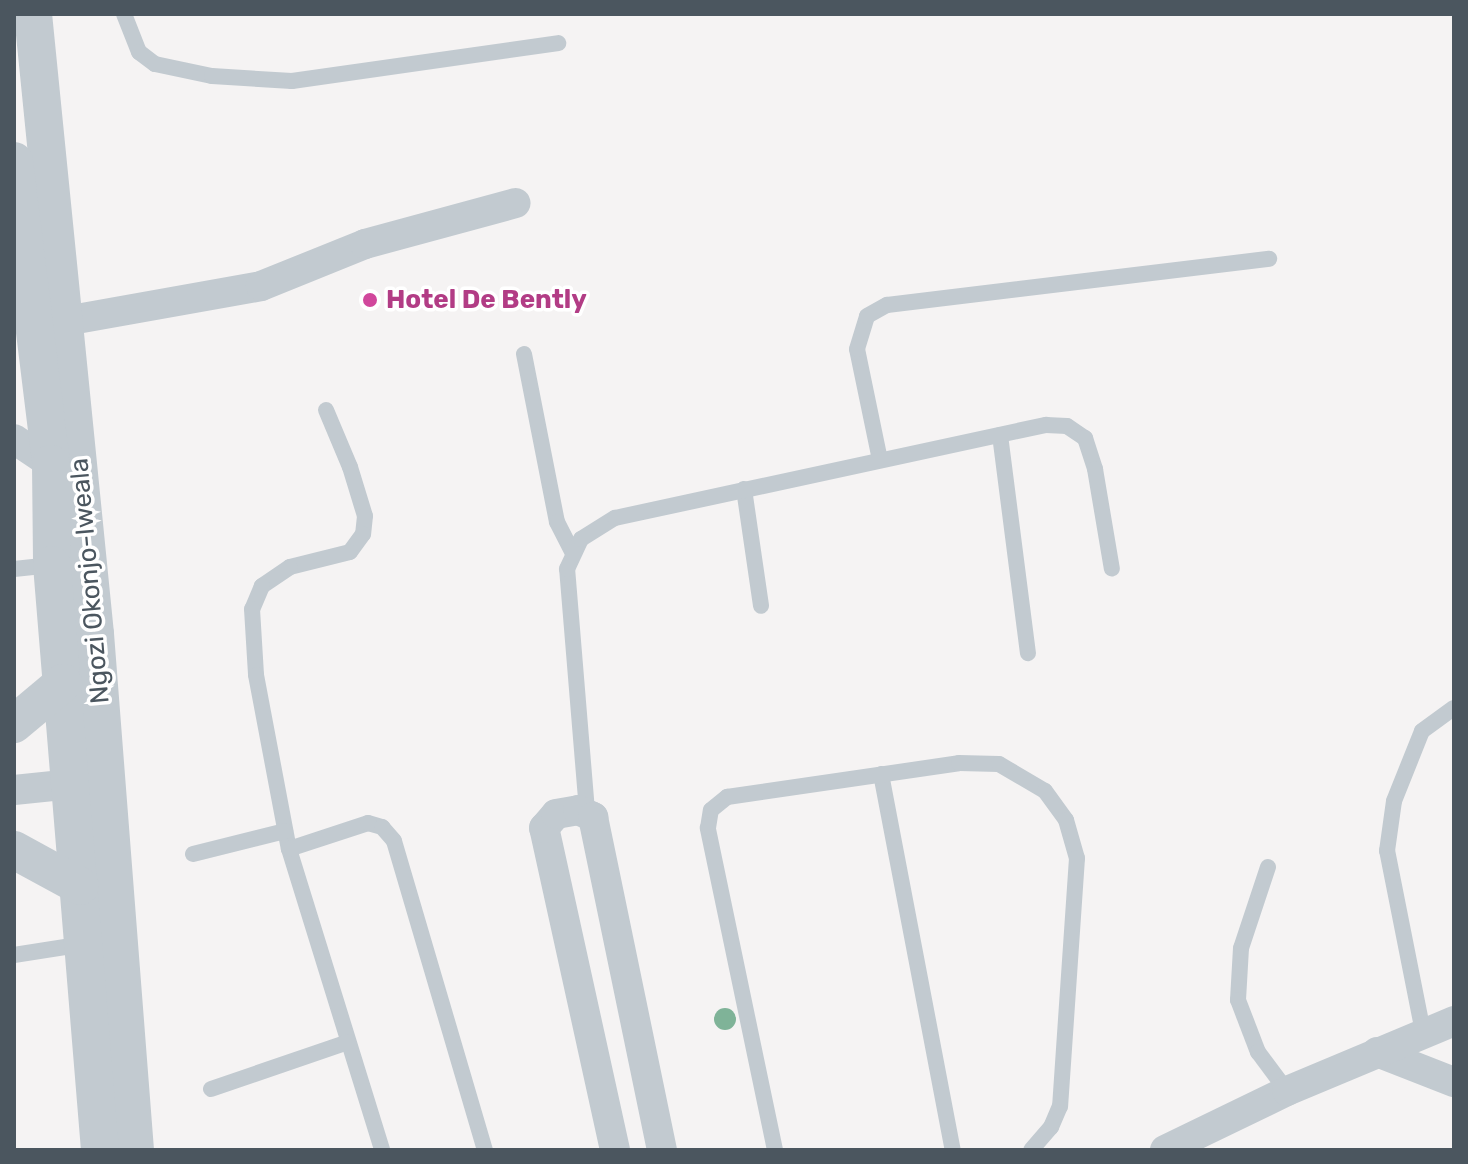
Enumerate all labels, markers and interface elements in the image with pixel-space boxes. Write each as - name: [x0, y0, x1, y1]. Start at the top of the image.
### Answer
- place label: Hotel De Bently: [386, 284, 587, 316]
- marker: Hotel De Bently: [361, 291, 379, 309]
- street label: Ngozi Okonjo-Iweala: [64, 457, 116, 705]

